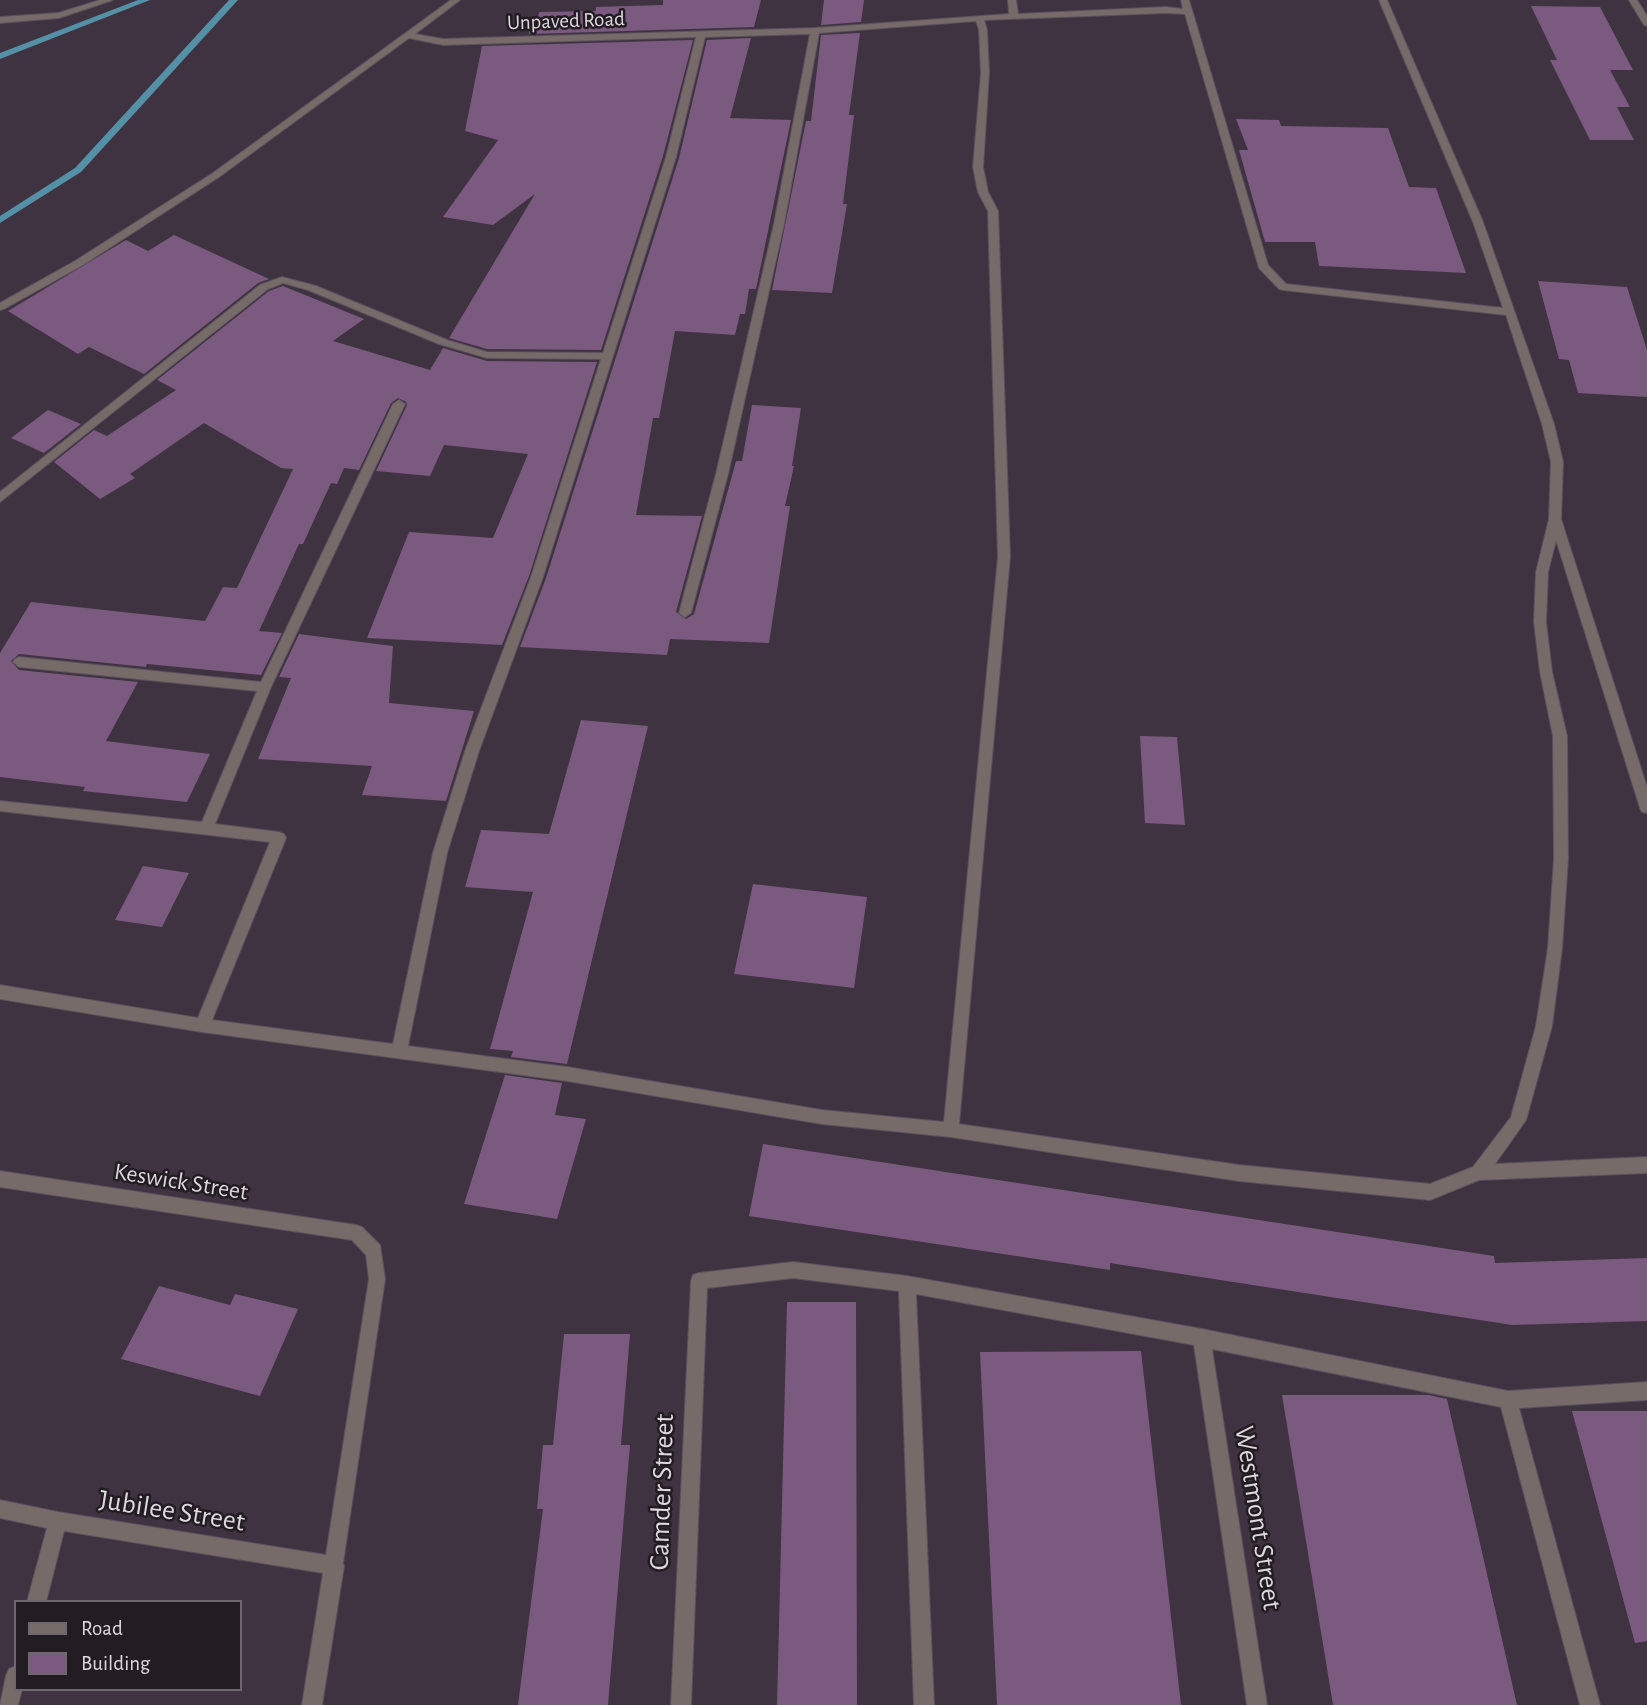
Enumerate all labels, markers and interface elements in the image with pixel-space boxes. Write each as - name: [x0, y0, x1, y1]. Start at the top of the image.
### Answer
- street label: Unpaved Road: [507, 6, 625, 36]
- street label: Keswick Street: [112, 1157, 250, 1207]
- street label: Camder Street: [642, 1413, 682, 1571]
- street label: Westmont Street: [1227, 1424, 1289, 1612]
- street label: Jubilee Street: [97, 1483, 247, 1539]
- legend: [14, 1600, 242, 1691]
- text: Road: [81, 1618, 123, 1639]
- text: Building: [81, 1653, 150, 1674]

